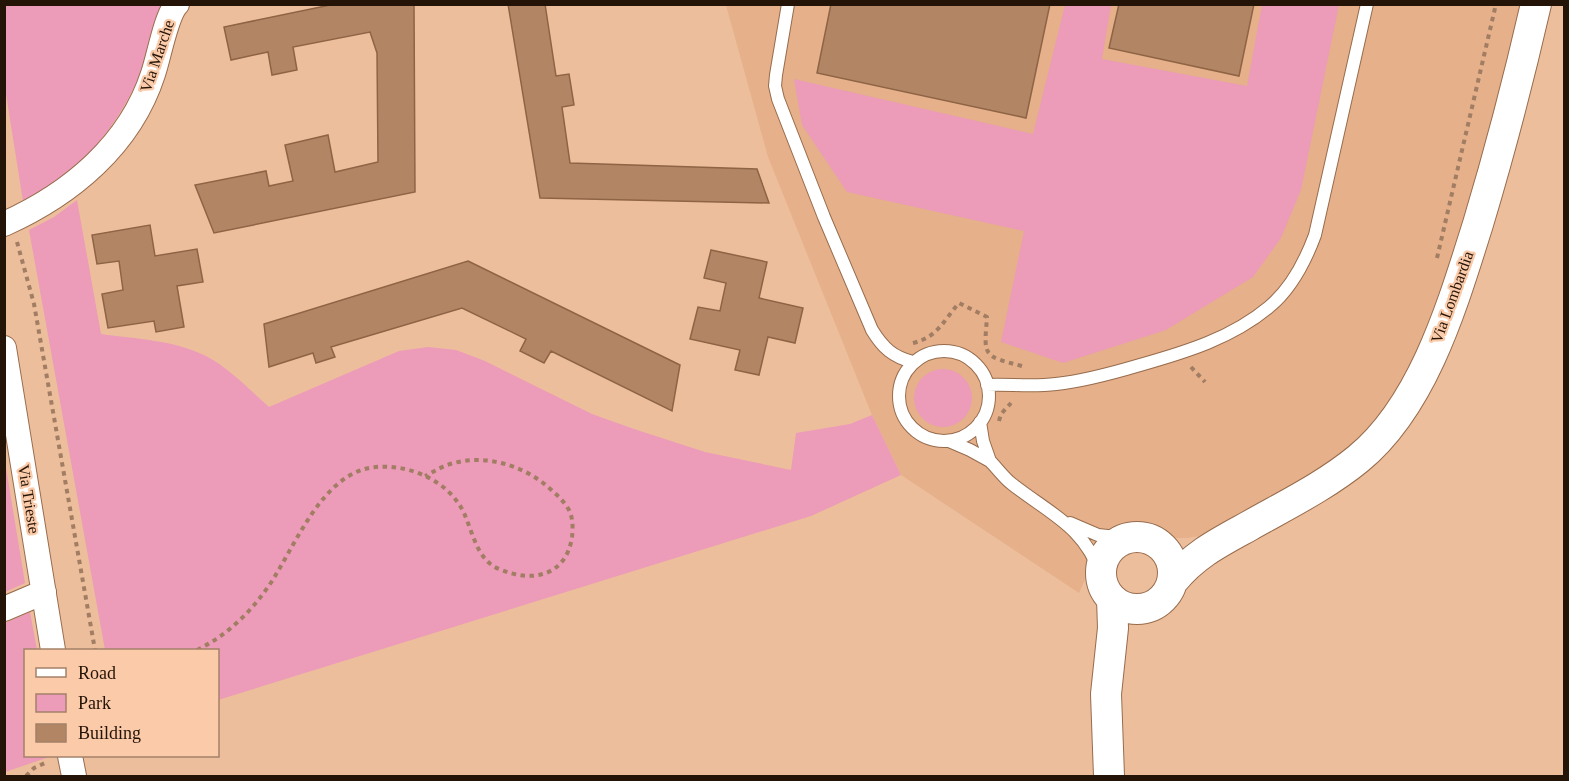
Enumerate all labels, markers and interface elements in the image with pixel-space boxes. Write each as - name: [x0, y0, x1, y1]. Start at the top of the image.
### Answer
- street label: Via Marche: [137, 18, 177, 94]
- street label: Via Lombardia: [1428, 249, 1476, 345]
- street label: Via Trieste: [15, 463, 43, 535]
- legend: [24, 649, 219, 757]
- text: Road: [78, 663, 116, 683]
- text: Park: [78, 693, 111, 713]
- text: Building: [78, 723, 141, 743]

